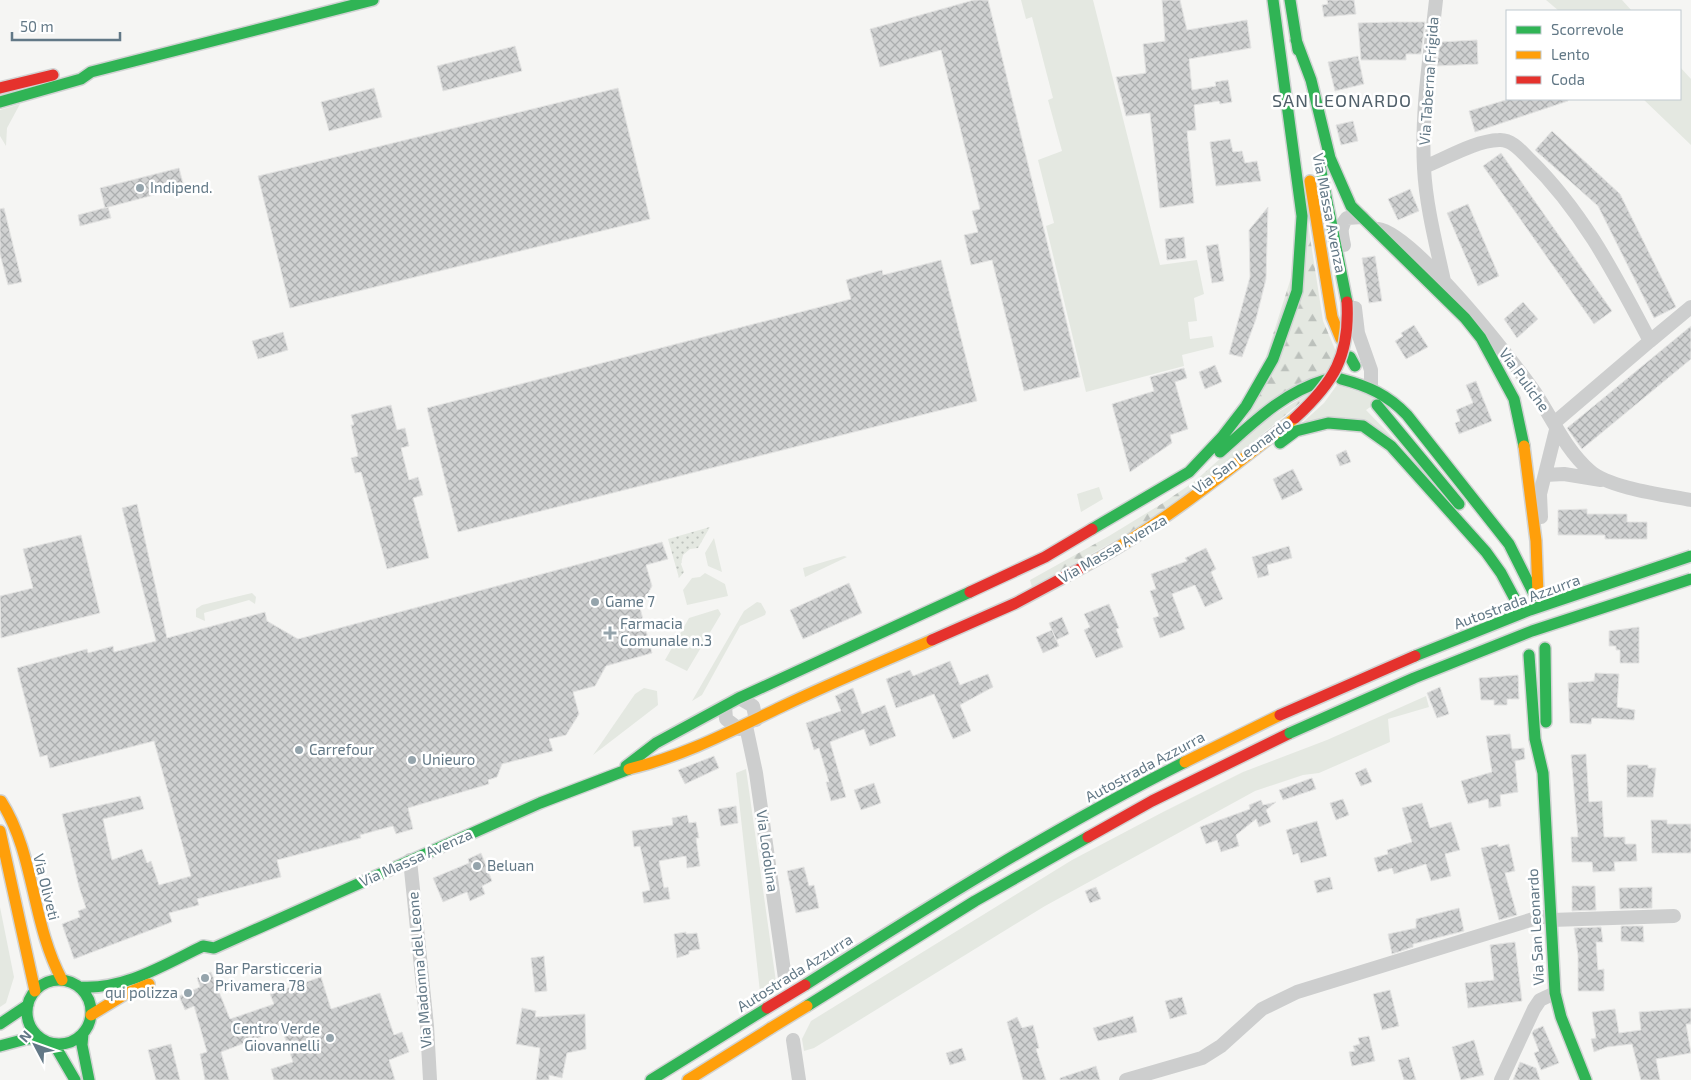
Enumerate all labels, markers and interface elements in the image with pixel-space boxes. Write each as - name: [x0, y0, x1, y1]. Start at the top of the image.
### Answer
- scale bar: [12, 10, 120, 42]
- legend: [1506, 10, 1681, 100]
- street label: Via Taberna Frigida: [1415, 16, 1441, 146]
- text: 50 m: [20, 17, 54, 35]
- text: Scorrevole: [1551, 20, 1624, 38]
- text: Lento: [1551, 45, 1590, 63]
- text: Coda: [1551, 70, 1585, 88]
- district label: SAN LEONARDO: [1272, 89, 1412, 111]
- street label: Via Massa Avenza: [1310, 151, 1350, 274]
- place label: Indipend.: [150, 178, 212, 196]
- marker: Indipend.: [134, 182, 146, 194]
- street label: Via Puliche: [1496, 344, 1554, 415]
- street label: Via San Leonardo: [1189, 413, 1294, 497]
- street label: Via Massa Avenza: [1055, 510, 1170, 586]
- street label: Autostrada Azzurra: [1451, 570, 1582, 632]
- place label: Game 7: [605, 592, 655, 610]
- marker: Game 7: [589, 596, 601, 608]
- place label: Farmacia Comunale n.3: [620, 614, 712, 649]
- marker: Farmacia Comunale n.3: [604, 627, 616, 639]
- street label: Autostrada Azzurra: [1082, 727, 1207, 805]
- place label: Carrefour: [309, 740, 374, 758]
- marker: Carrefour: [293, 744, 305, 756]
- place label: Unieuro: [422, 750, 475, 768]
- marker: Unieuro: [406, 754, 418, 766]
- street label: Via Lodolina: [753, 809, 783, 893]
- street label: Via Massa Avenza: [356, 824, 475, 890]
- street label: Via Oliveti: [30, 852, 64, 922]
- place label: Beluan: [487, 856, 534, 874]
- marker: Beluan: [471, 860, 483, 872]
- street label: Via San Leonardo: [1523, 868, 1547, 986]
- street label: Via Madonna del Leone: [403, 891, 435, 1049]
- street label: Autostrada Azzurra: [733, 929, 856, 1015]
- place label: Bar Parsticceria Privamera 78: [215, 959, 322, 994]
- marker: Bar Parsticceria Privamera 78: [199, 972, 211, 984]
- place label: qui polizza: [105, 983, 178, 1001]
- marker: qui polizza: [182, 987, 194, 999]
- place label: Centro Verde Giovannelli: [233, 1019, 320, 1054]
- north arrow: [10, 1020, 60, 1070]
- text: N: [15, 1027, 35, 1046]
- marker: Centro Verde Giovannelli: [324, 1032, 336, 1044]

